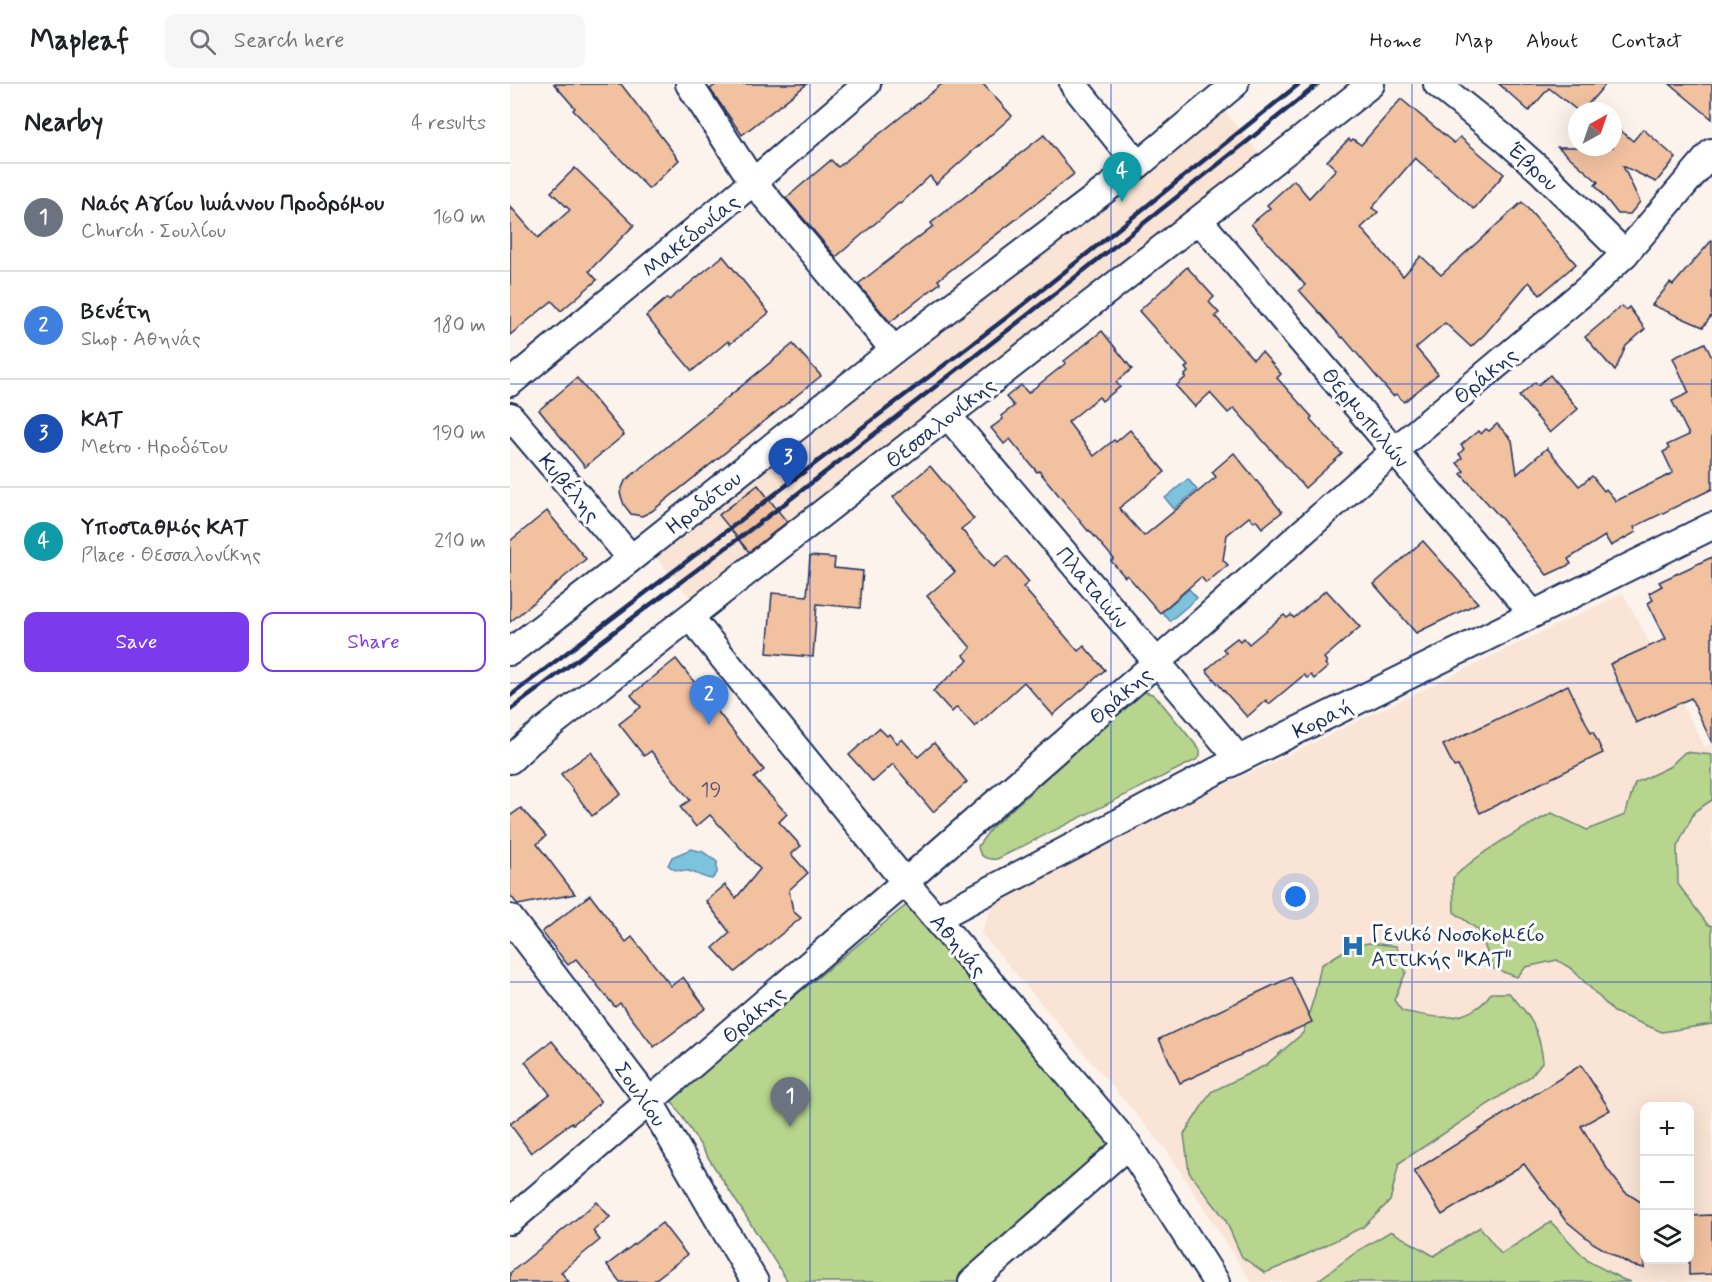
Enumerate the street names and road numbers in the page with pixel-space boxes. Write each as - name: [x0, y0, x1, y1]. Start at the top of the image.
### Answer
- street label: Έβρου: [1501, 137, 1564, 198]
- street label: Μακεδονίας: [637, 189, 746, 284]
- street label: Θράκης: [1448, 342, 1524, 411]
- street label: Θερμοπυλών: [1314, 362, 1415, 475]
- street label: Θεσσαλονίκης: [880, 372, 1002, 475]
- street label: Κυβέλης: [531, 447, 606, 529]
- street label: Ηροδότου: [661, 465, 748, 542]
- street label: Πλαταιών: [1049, 541, 1134, 635]
- street label: Θράκης: [1084, 661, 1159, 732]
- street label: Κοραή: [1288, 693, 1358, 746]
- street label: Αθηνάς: [923, 909, 992, 984]
- street label: Θράκης: [717, 980, 792, 1051]
- street label: Σουλίου: [607, 1057, 672, 1133]

